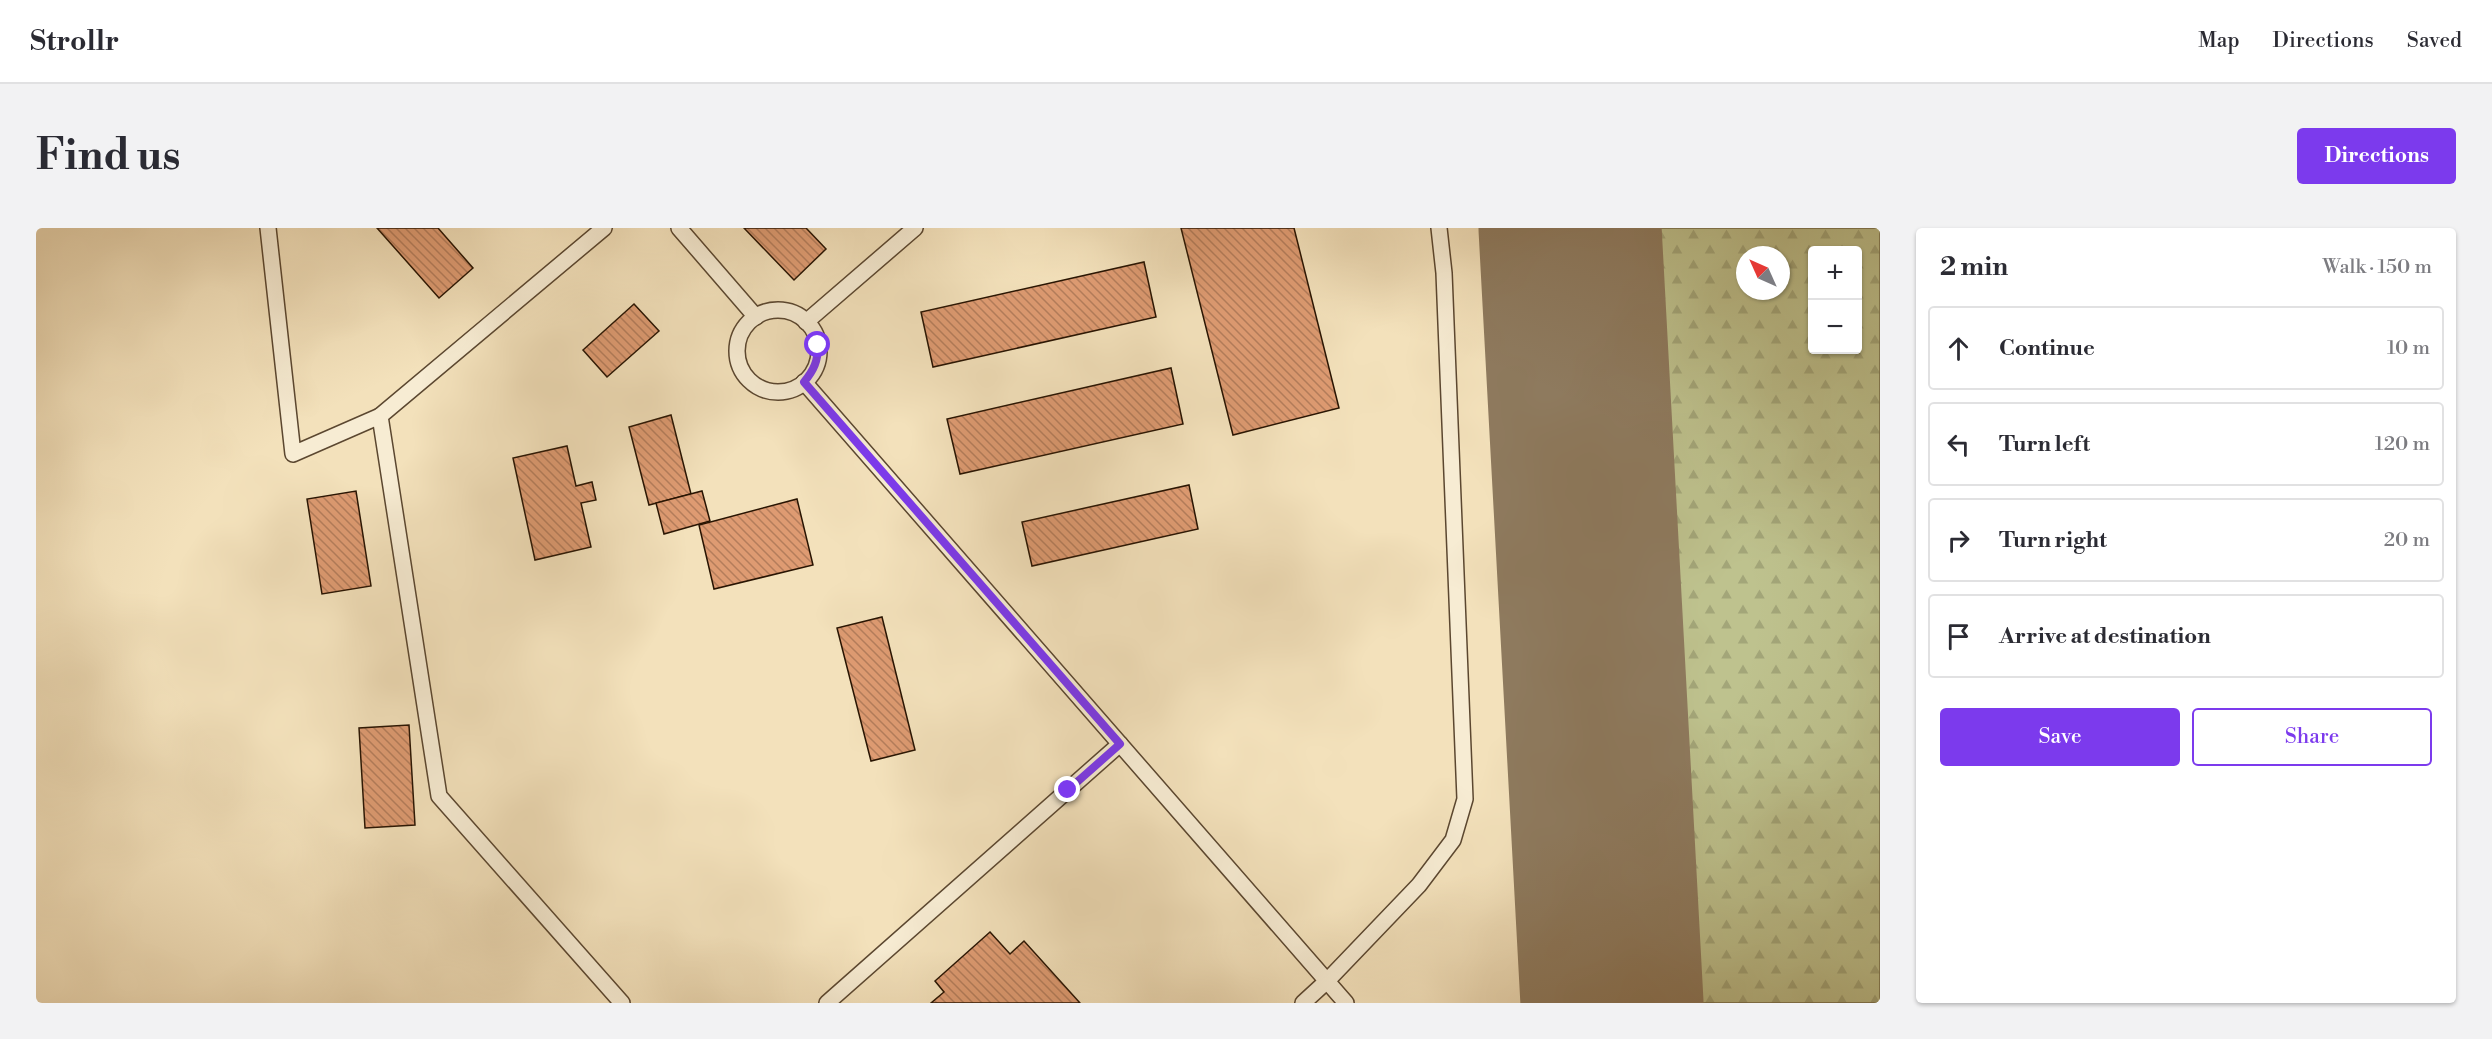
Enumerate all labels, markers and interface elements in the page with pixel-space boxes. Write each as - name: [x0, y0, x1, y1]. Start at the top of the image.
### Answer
- text: Strollr: [30, 24, 119, 59]
- text: Map: [2198, 28, 2240, 54]
- text: Directions: [2273, 28, 2374, 54]
- text: Saved: [2407, 28, 2462, 54]
- button: Directions: [2297, 128, 2456, 184]
- text: Find us: [36, 130, 180, 183]
- north arrow: [1736, 246, 1790, 300]
- map controls: [1808, 246, 1862, 354]
- button: +: [1808, 246, 1862, 300]
- text: 2 min: [1940, 251, 2008, 283]
- text: Walk · 150 m: [2323, 255, 2432, 280]
- button: −: [1808, 300, 1862, 354]
- route start: [804, 331, 830, 357]
- icon: ahead: [1942, 332, 1975, 365]
- text: Continue: [1999, 335, 2095, 362]
- text: 10 m: [2387, 336, 2430, 361]
- icon: left: [1942, 428, 1975, 461]
- text: Turn left: [1999, 431, 2090, 458]
- text: 120 m: [2375, 432, 2430, 457]
- icon: right: [1942, 524, 1975, 557]
- text: Turn right: [1999, 527, 2107, 554]
- text: 20 m: [2384, 528, 2430, 553]
- icon: arrive: [1942, 620, 1975, 653]
- text: Arrive at destination: [1999, 623, 2211, 650]
- button: Save: [1940, 708, 2180, 766]
- button: Share: [2192, 708, 2432, 766]
- route end: [1054, 776, 1080, 802]

